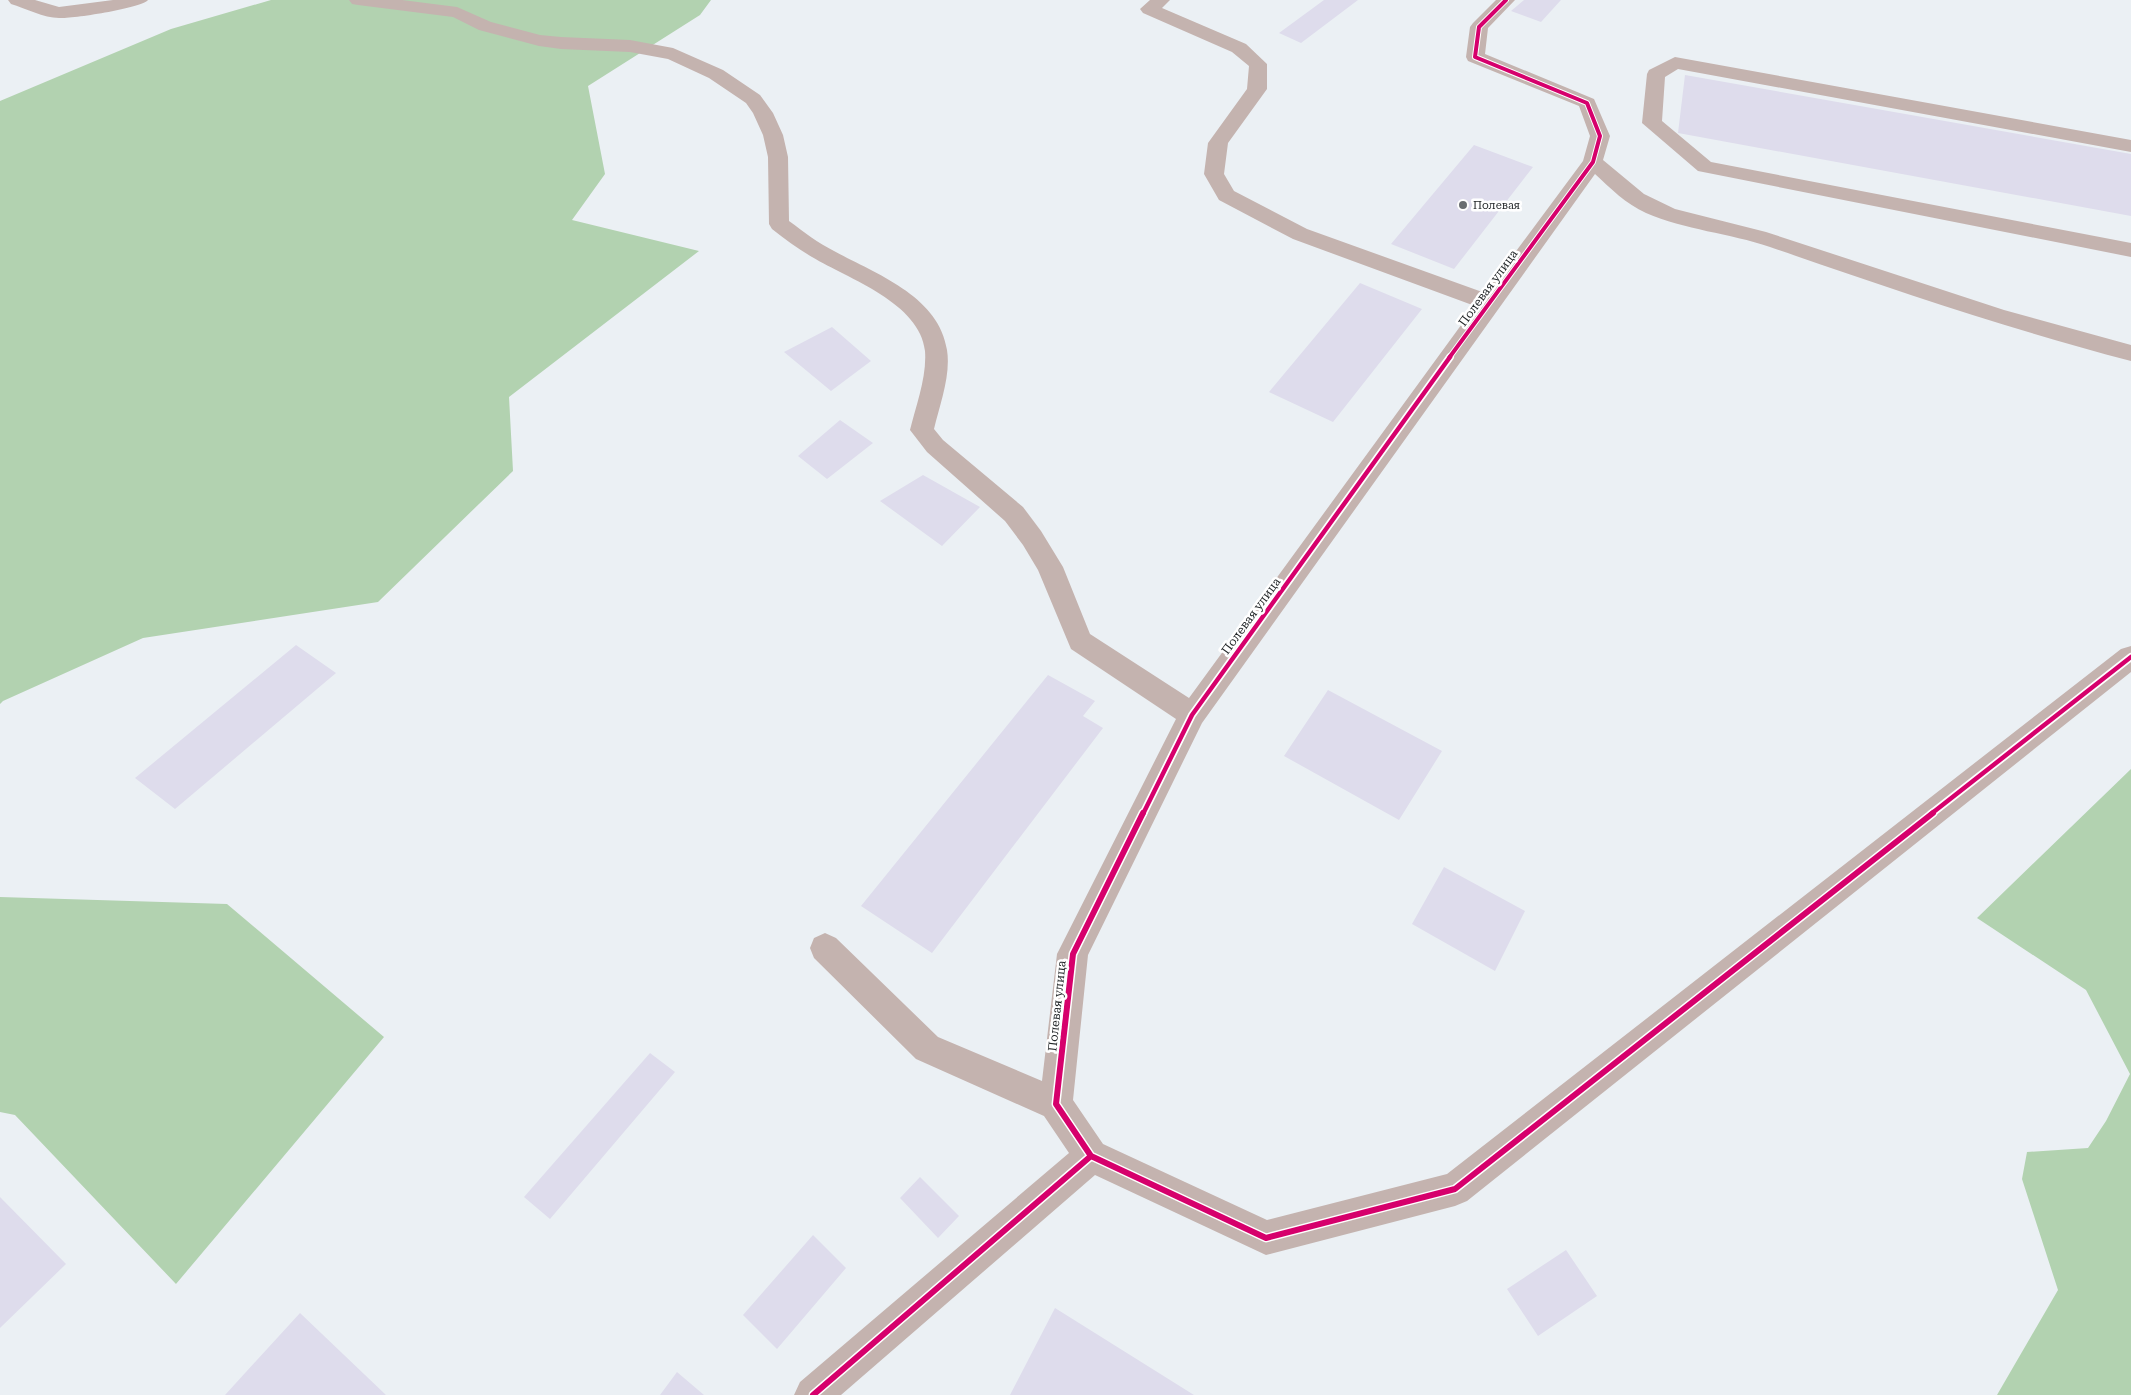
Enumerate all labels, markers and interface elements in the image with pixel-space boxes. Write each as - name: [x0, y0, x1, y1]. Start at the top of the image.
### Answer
- marker: Полевая: [1457, 199, 1469, 211]
- place label: Полевая: [1473, 199, 1520, 212]
- street label: Полевая улица: [1456, 247, 1521, 329]
- street label: Полевая улица: [1219, 575, 1284, 657]
- street label: Полевая улица: [1045, 959, 1069, 1052]

